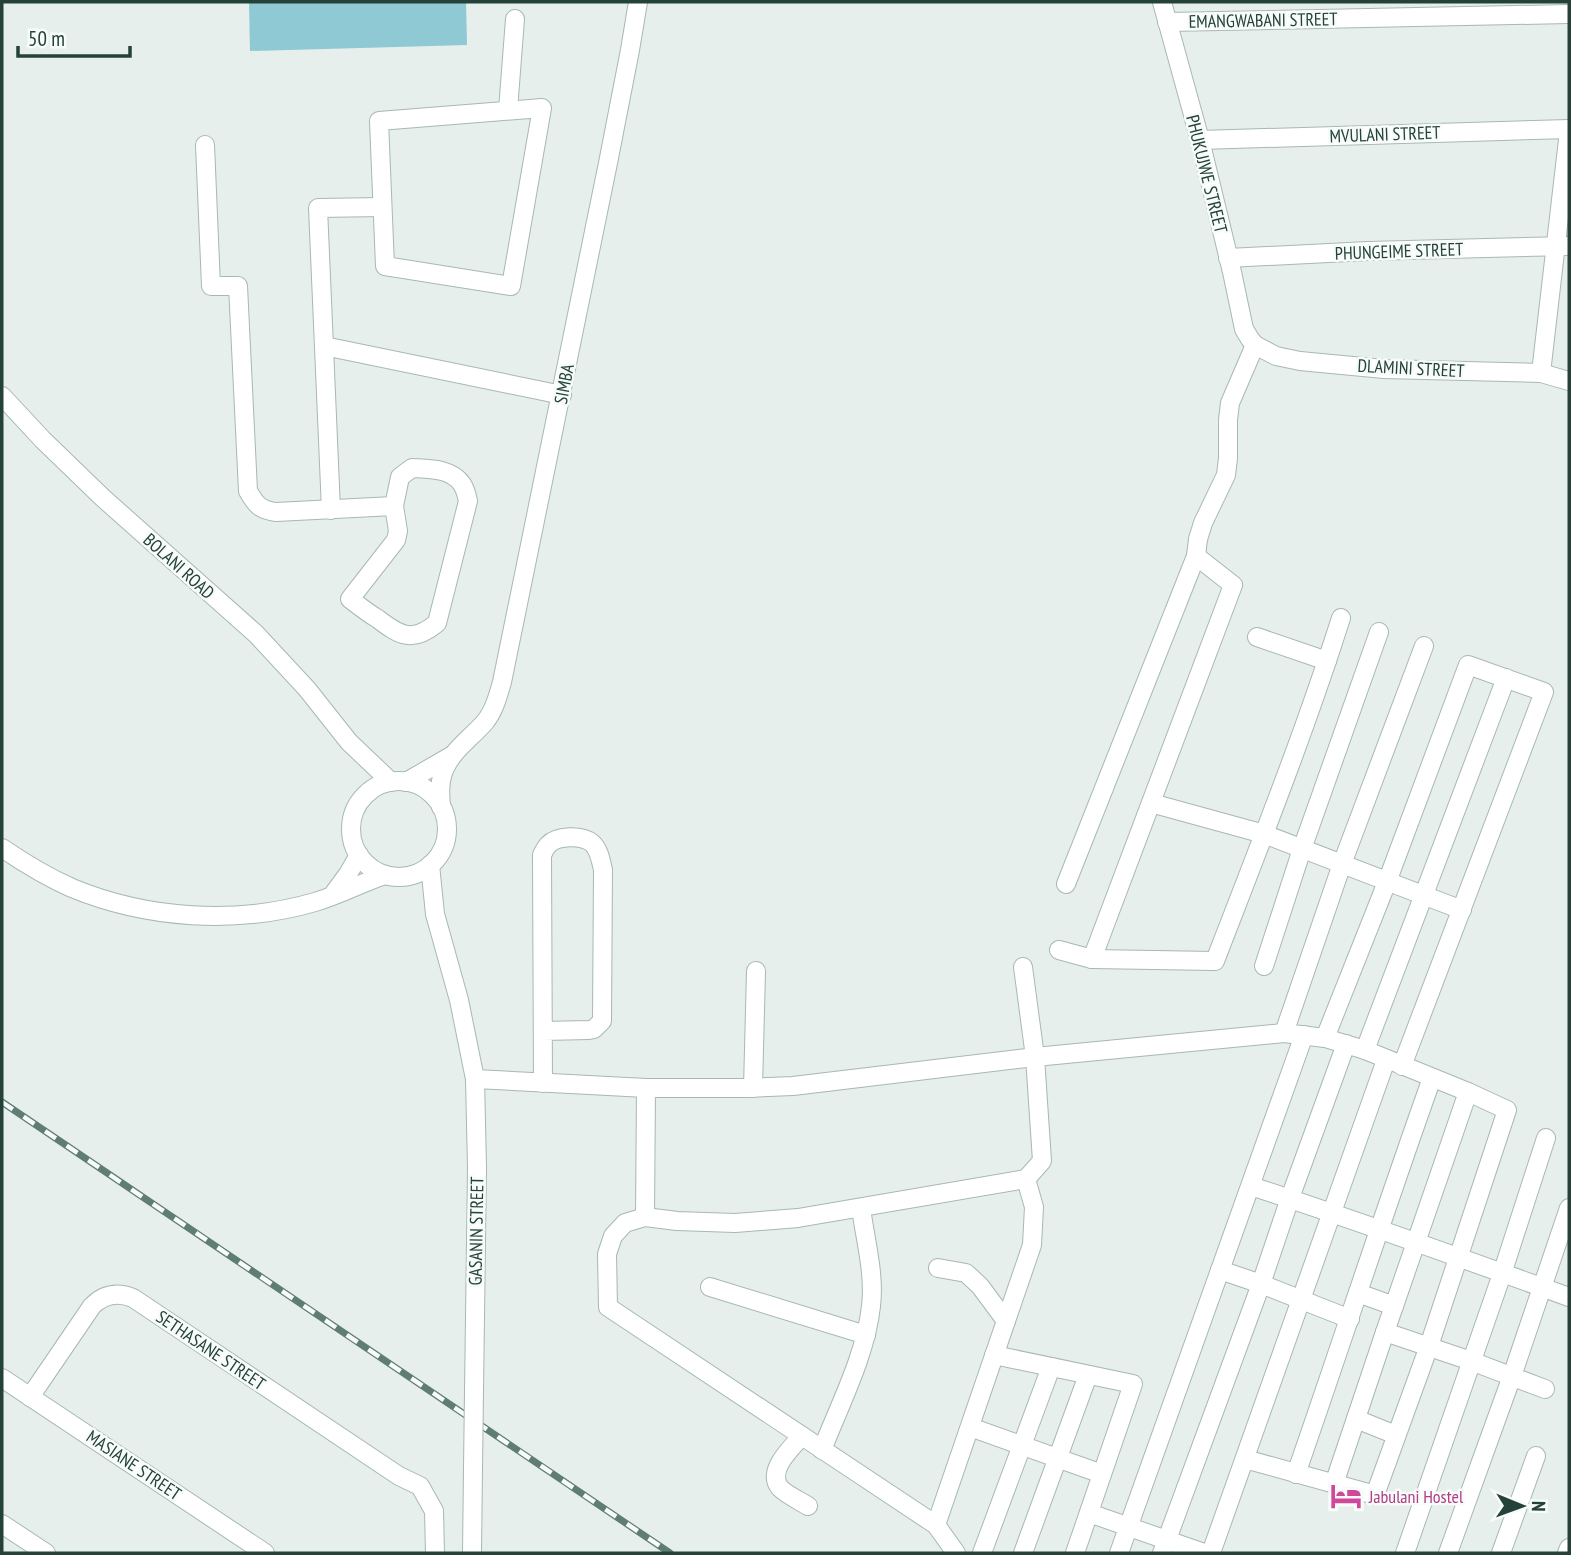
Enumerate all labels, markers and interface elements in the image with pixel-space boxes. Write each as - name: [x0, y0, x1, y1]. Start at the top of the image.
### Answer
- street label: EMANGWABANI STREET: [1188, 7, 1338, 33]
- scale bar: [18, 14, 130, 58]
- text: 50 m: [28, 25, 65, 52]
- street label: PHUKUJWE STREET: [1181, 112, 1233, 236]
- street label: MVULANI STREET: [1329, 121, 1441, 147]
- street label: PHUNGEIME STREET: [1334, 237, 1464, 265]
- street label: DLAMINI STREET: [1357, 354, 1465, 382]
- street label: SIMBA: [549, 362, 579, 406]
- street label: BOLANI ROAD: [139, 528, 219, 604]
- street label: GASANIN STREET: [464, 1176, 488, 1286]
- street label: SETHASANE STREET: [152, 1305, 270, 1395]
- street label: MASIANE STREET: [82, 1425, 186, 1505]
- north arrow: [1487, 1471, 1557, 1541]
- hotel icon: Jabulani Hostel: [1329, 1479, 1363, 1513]
- place label: Jabulani Hostel: [1368, 1485, 1464, 1508]
- text: N: [1527, 1501, 1551, 1512]

